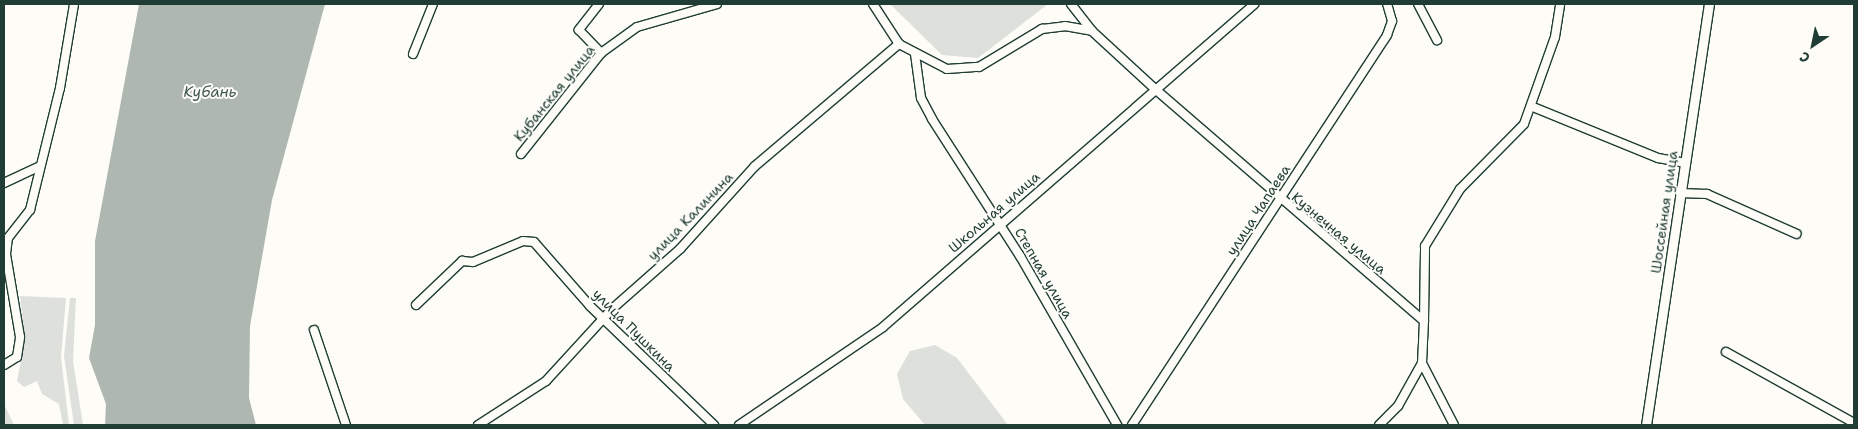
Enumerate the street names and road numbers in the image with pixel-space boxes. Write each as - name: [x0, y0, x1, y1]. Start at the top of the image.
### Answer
- street label: Кубанская улица: [510, 41, 598, 145]
- street label: Шоссейная улица: [1647, 150, 1681, 274]
- street label: улица Чапаева: [1222, 162, 1294, 258]
- street label: Школьная улица: [945, 168, 1043, 256]
- street label: улица Калинина: [644, 169, 736, 263]
- street label: Кузнечная улица: [1288, 189, 1390, 277]
- street label: Степная улица: [1011, 225, 1077, 321]
- street label: улица Пушкина: [589, 285, 679, 375]

